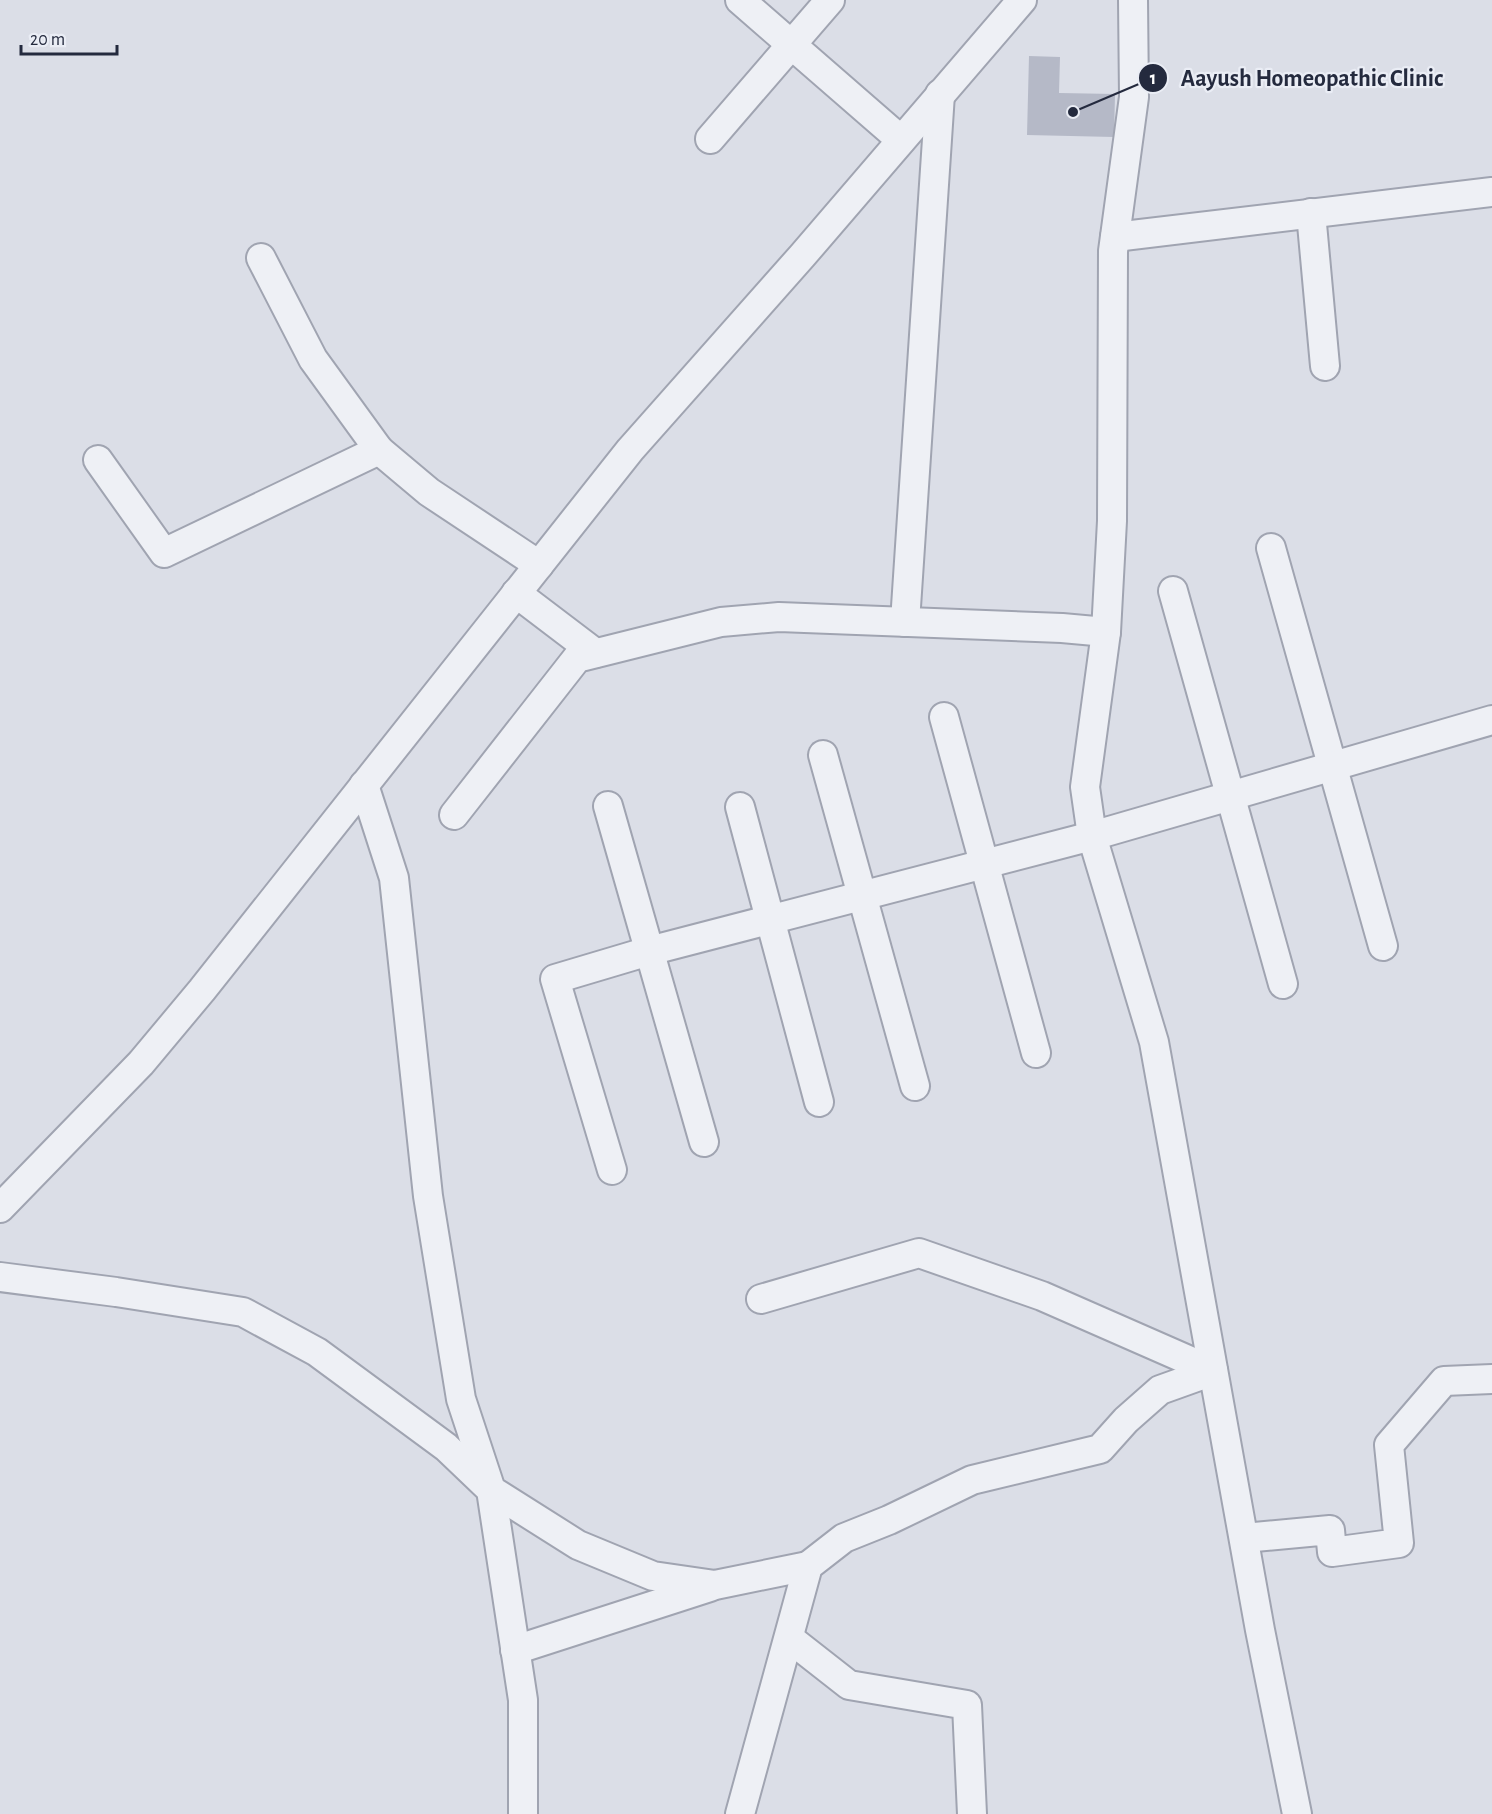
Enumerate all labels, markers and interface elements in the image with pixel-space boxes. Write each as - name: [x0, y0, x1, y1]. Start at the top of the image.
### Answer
- scale bar: [21, 18, 117, 56]
- text: 20 m: [30, 31, 65, 49]
- callout: Aayush Homeopathic Clinic: [1138, 57, 1455, 99]
- text: Aayush Homeopathic Clinic: [1181, 67, 1443, 91]
- text: 1: [1150, 70, 1156, 88]

